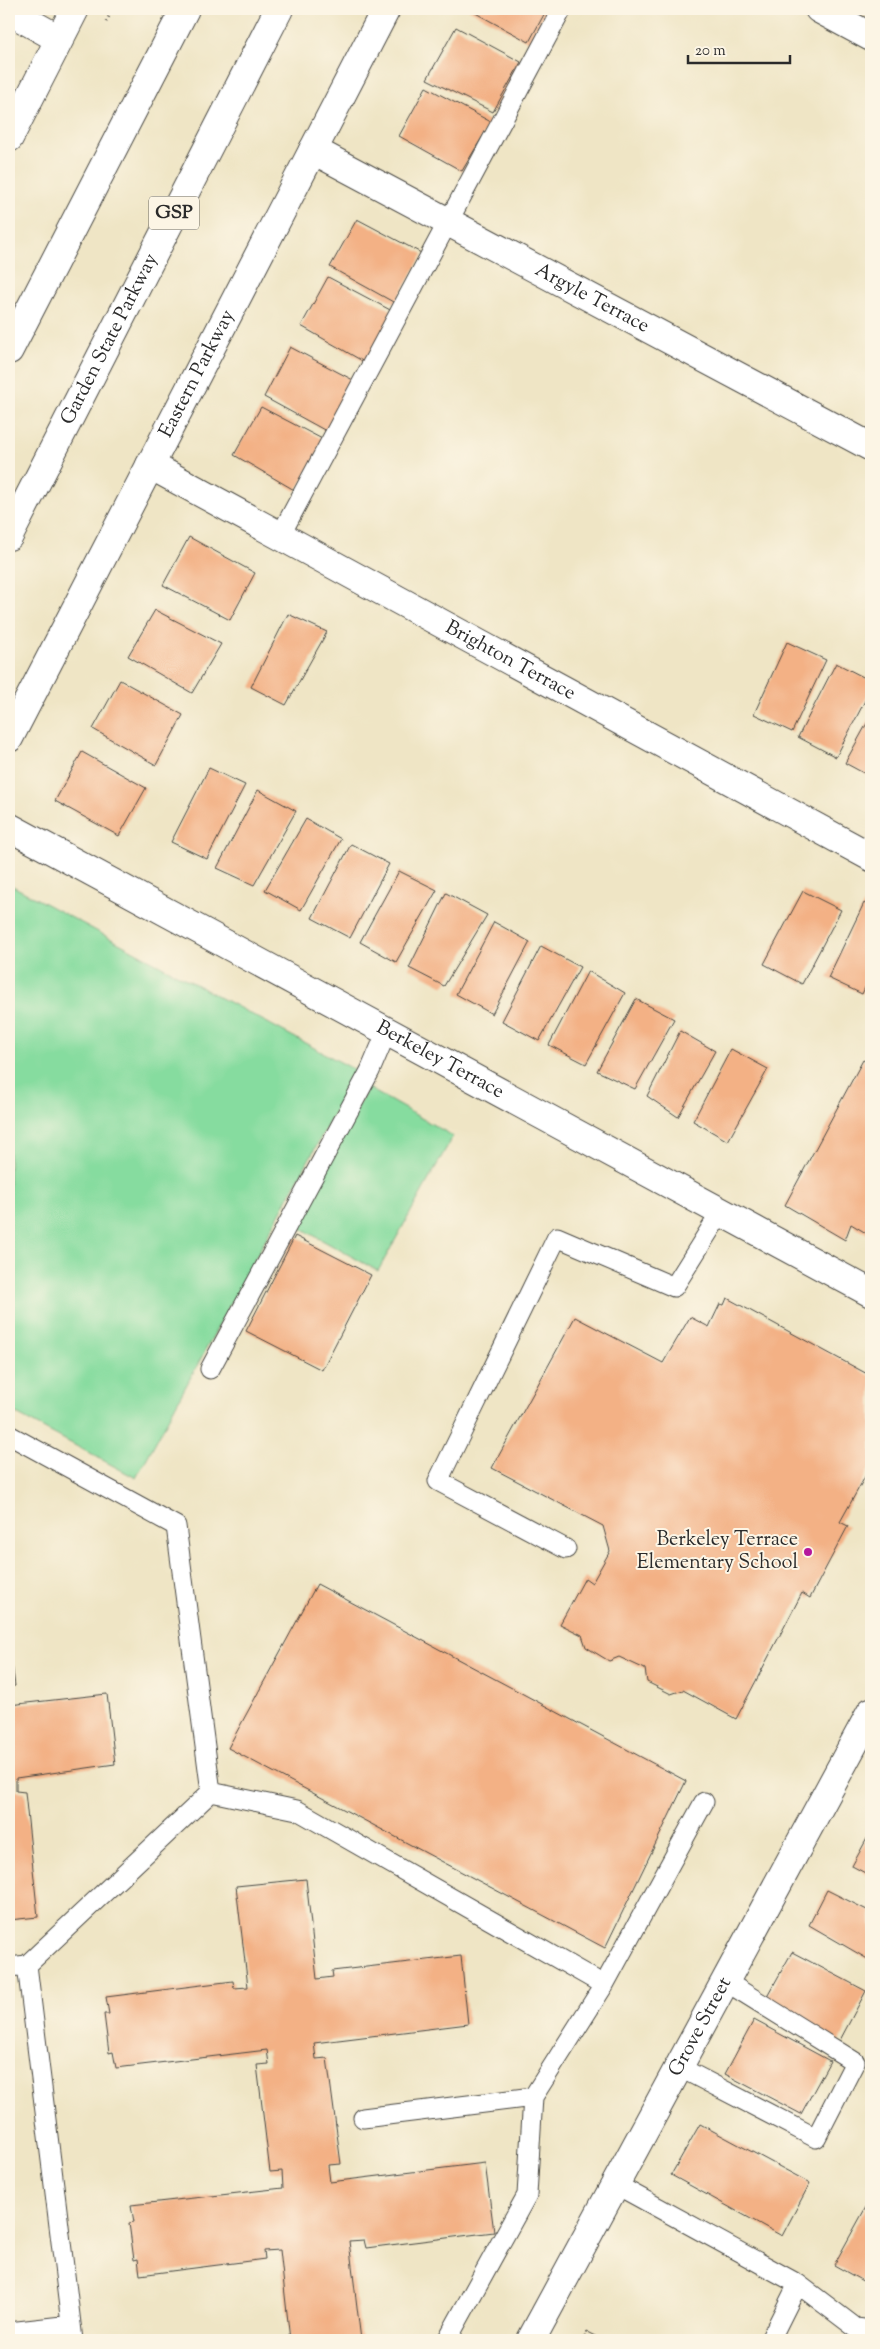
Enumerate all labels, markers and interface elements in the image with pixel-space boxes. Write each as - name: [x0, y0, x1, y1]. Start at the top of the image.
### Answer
- scale bar: [688, 32, 790, 64]
- text: 20 m: [695, 41, 726, 62]
- road number: GSP: [149, 197, 199, 230]
- street label: Garden State Parkway: [54, 248, 166, 430]
- street label: Argyle Terrace: [530, 256, 654, 341]
- street label: Eastern Parkway: [152, 305, 243, 443]
- street label: Brighton Terrace: [440, 613, 581, 708]
- street label: Berkeley Terrace: [371, 1014, 509, 1106]
- place label: Berkeley Terrace Elementary School: [637, 1526, 798, 1578]
- marker: Berkeley Terrace Elementary School: [802, 1546, 814, 1558]
- street label: Grove Street: [662, 1972, 739, 2082]

